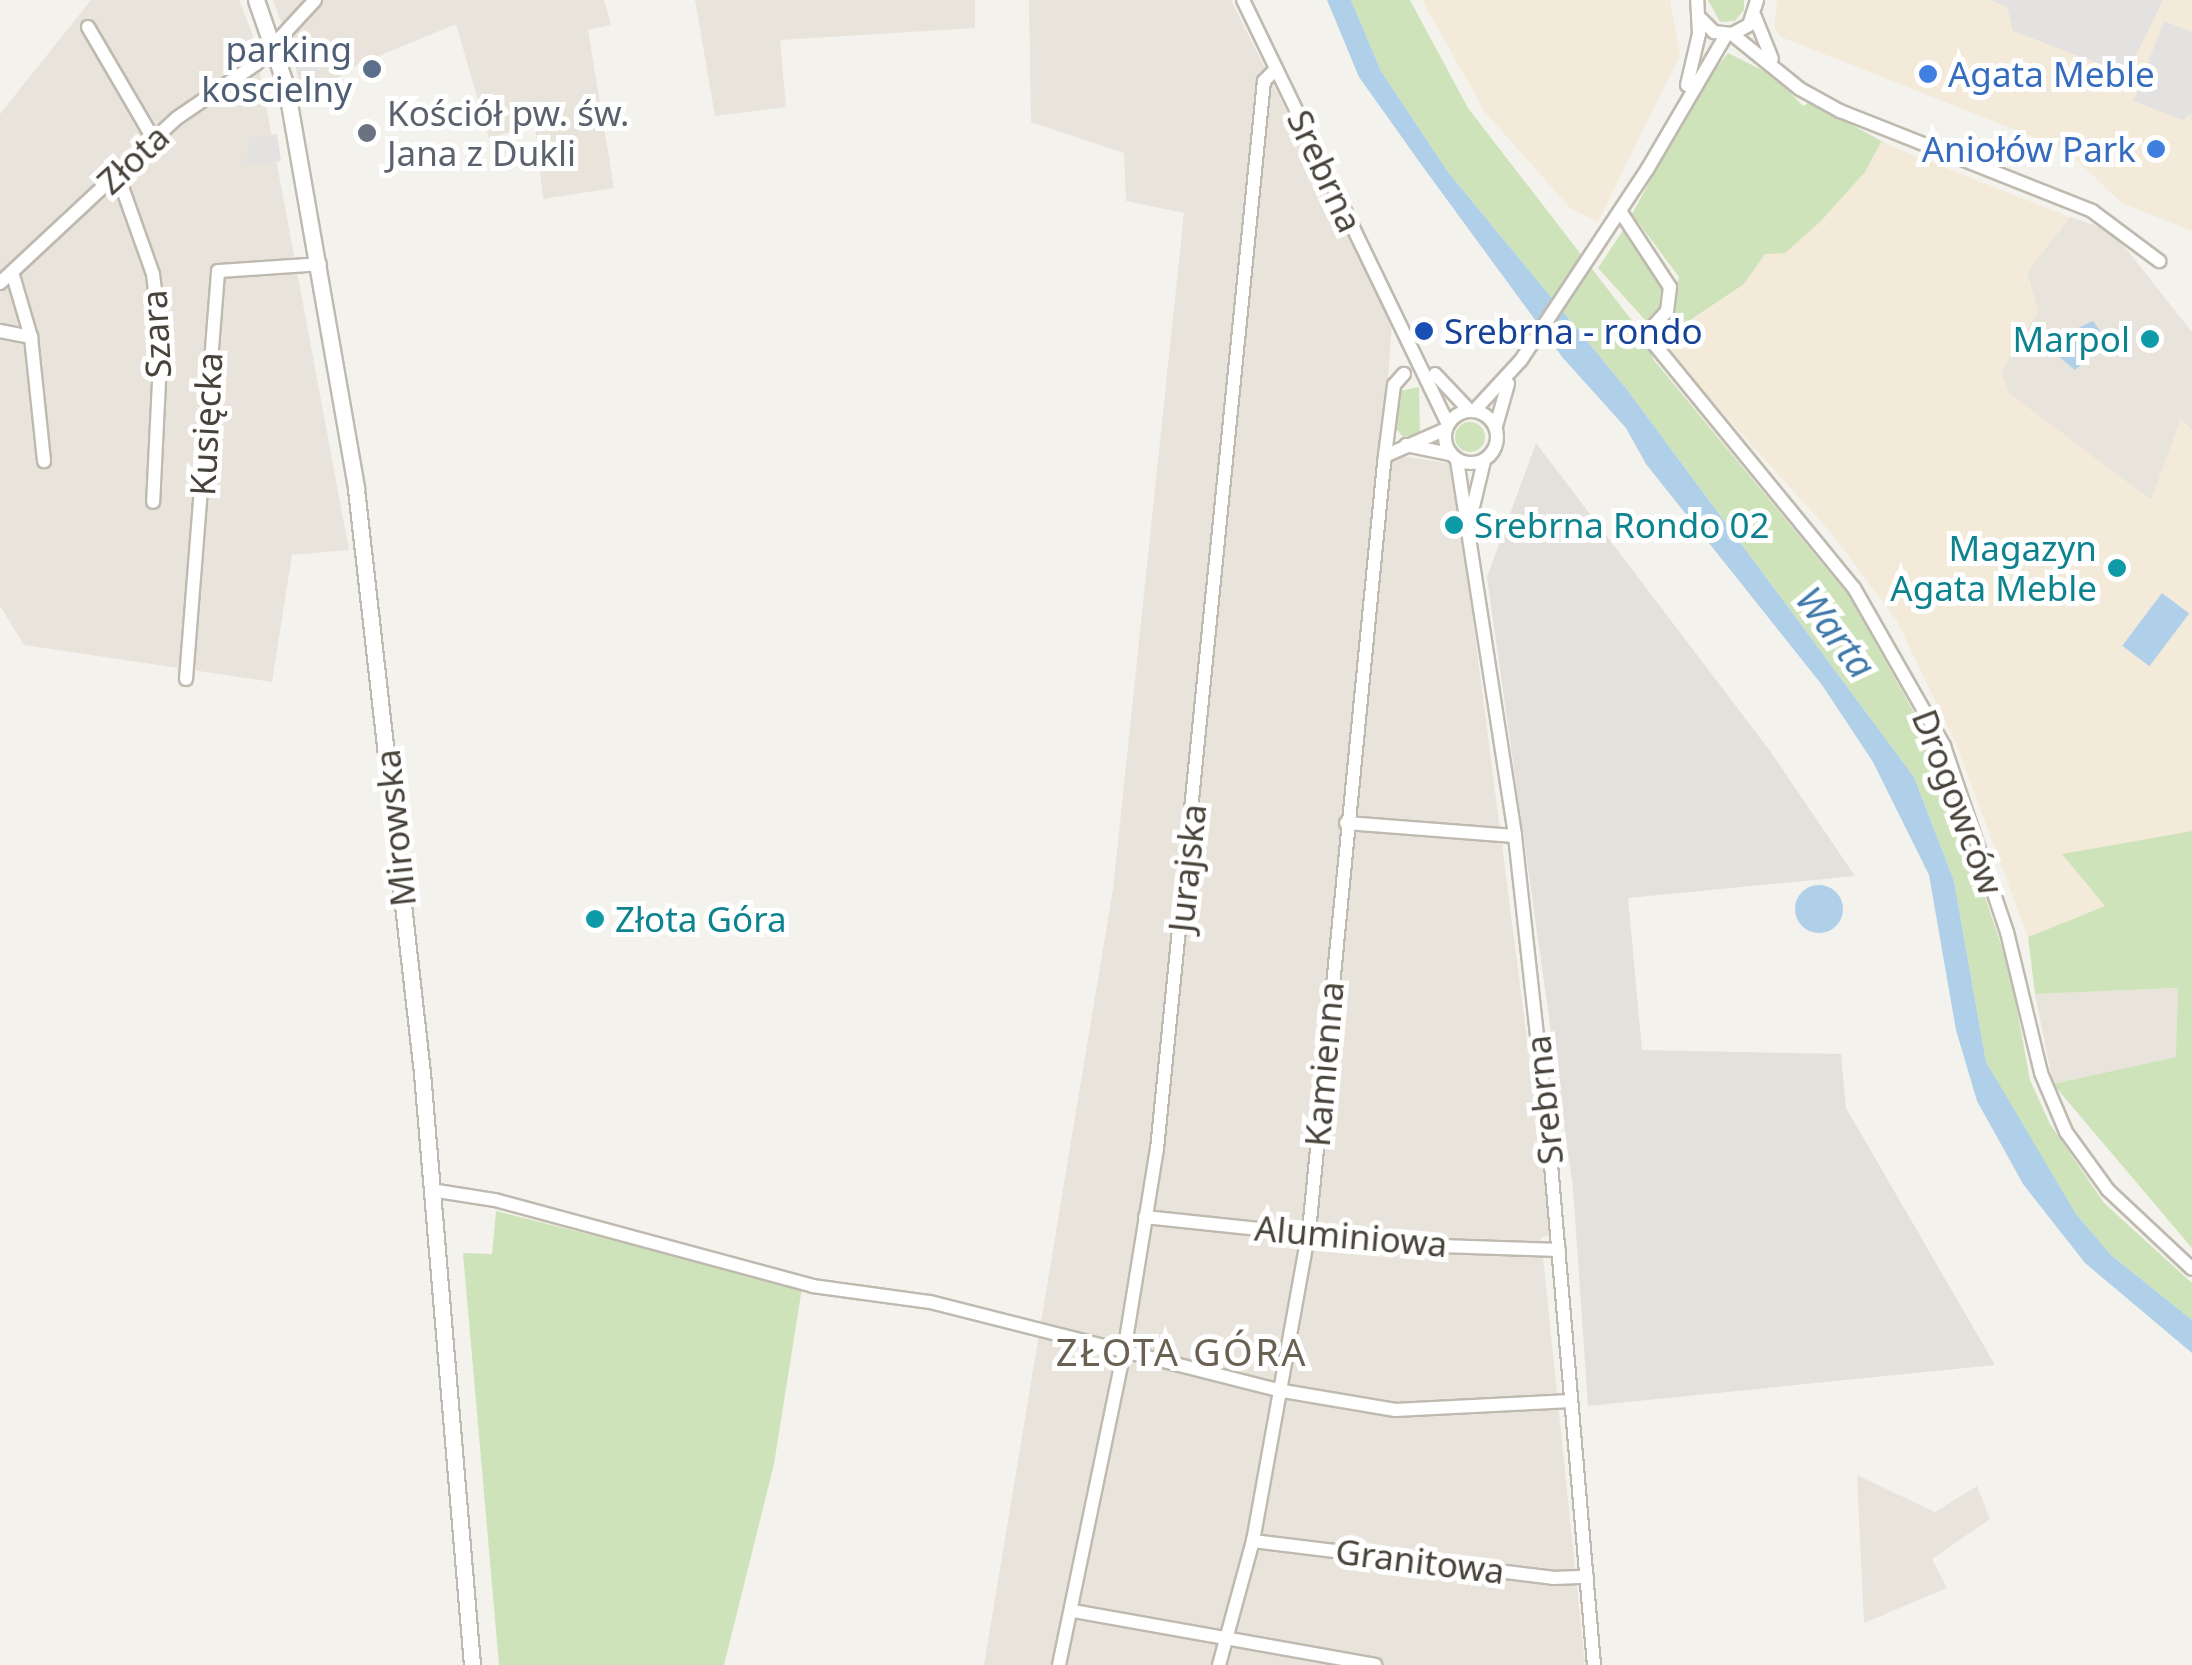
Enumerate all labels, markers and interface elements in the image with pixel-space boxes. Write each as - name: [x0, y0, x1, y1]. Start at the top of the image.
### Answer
- place label: parking koscielny: [201, 28, 352, 110]
- place label: Agata Meble: [1948, 53, 2155, 95]
- marker: parking koscielny: [361, 58, 383, 80]
- marker: Agata Meble: [1917, 63, 1939, 85]
- place label: Kościół pw. św. Jana z Dukli: [387, 92, 629, 174]
- street label: Srebrna: [1279, 103, 1371, 239]
- street label: Złota: [89, 116, 177, 202]
- marker: Kościół pw. św. Jana z Dukli: [356, 122, 378, 144]
- place label: Aniołów Park: [1922, 128, 2136, 170]
- marker: Aniołów Park: [2145, 138, 2167, 160]
- street label: Szara: [133, 289, 179, 379]
- place label: Srebrna - rondo: [1444, 310, 1703, 352]
- place label: Marpol: [2012, 318, 2130, 360]
- marker: Srebrna - rondo: [1413, 320, 1435, 342]
- marker: Marpol: [2139, 328, 2161, 350]
- street label: Kusięcka: [181, 351, 231, 497]
- place label: Srebrna Rondo 02: [1474, 504, 1769, 546]
- marker: Srebrna Rondo 02: [1443, 514, 1465, 536]
- place label: Magazyn Agata Meble: [1890, 527, 2097, 609]
- marker: Magazyn Agata Meble: [2106, 557, 2128, 579]
- water label: Warta: [1787, 577, 1885, 687]
- street label: Drogowców: [1903, 704, 2013, 900]
- street label: Mirowska: [366, 747, 424, 909]
- street label: Jurajska: [1159, 802, 1215, 934]
- place label: Złota Góra: [615, 898, 787, 940]
- marker: Złota Góra: [584, 908, 606, 930]
- street label: Kamienna: [1296, 980, 1352, 1148]
- street label: Srebrna: [1516, 1033, 1572, 1167]
- street label: Aluminiowa: [1253, 1207, 1449, 1265]
- district label: ZŁOTA GÓRA: [1056, 1329, 1308, 1375]
- street label: Granitowa: [1333, 1530, 1507, 1592]

